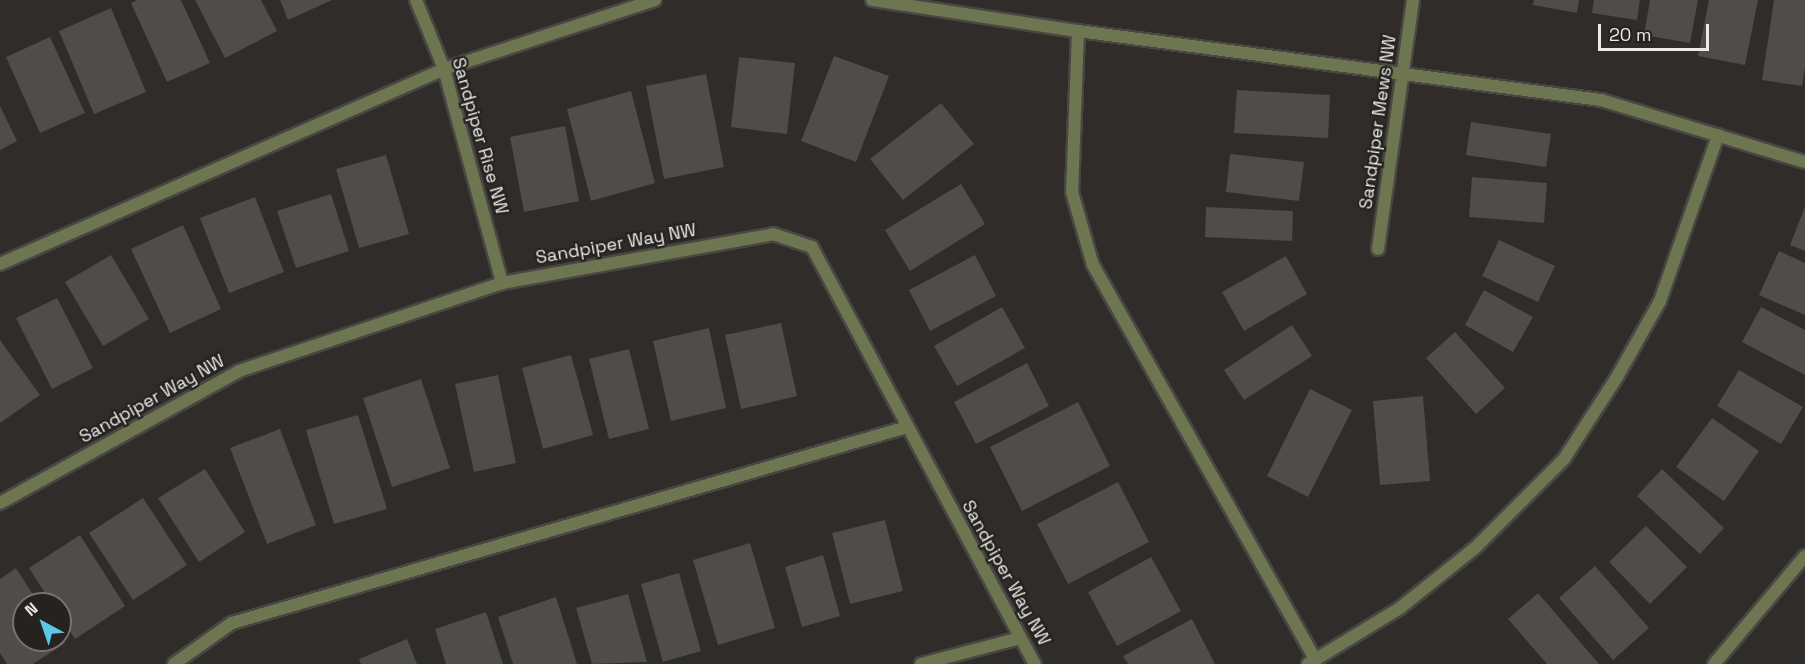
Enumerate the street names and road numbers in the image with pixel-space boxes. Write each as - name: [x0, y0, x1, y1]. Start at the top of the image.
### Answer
- street label: Sandpiper Mews NW: [1355, 33, 1401, 211]
- street label: Sandpiper Rise NW: [447, 55, 513, 217]
- street label: Sandpiper Way NW: [534, 219, 698, 269]
- street label: Sandpiper Way NW: [76, 350, 228, 448]
- street label: Sandpiper Way NW: [957, 497, 1055, 649]

